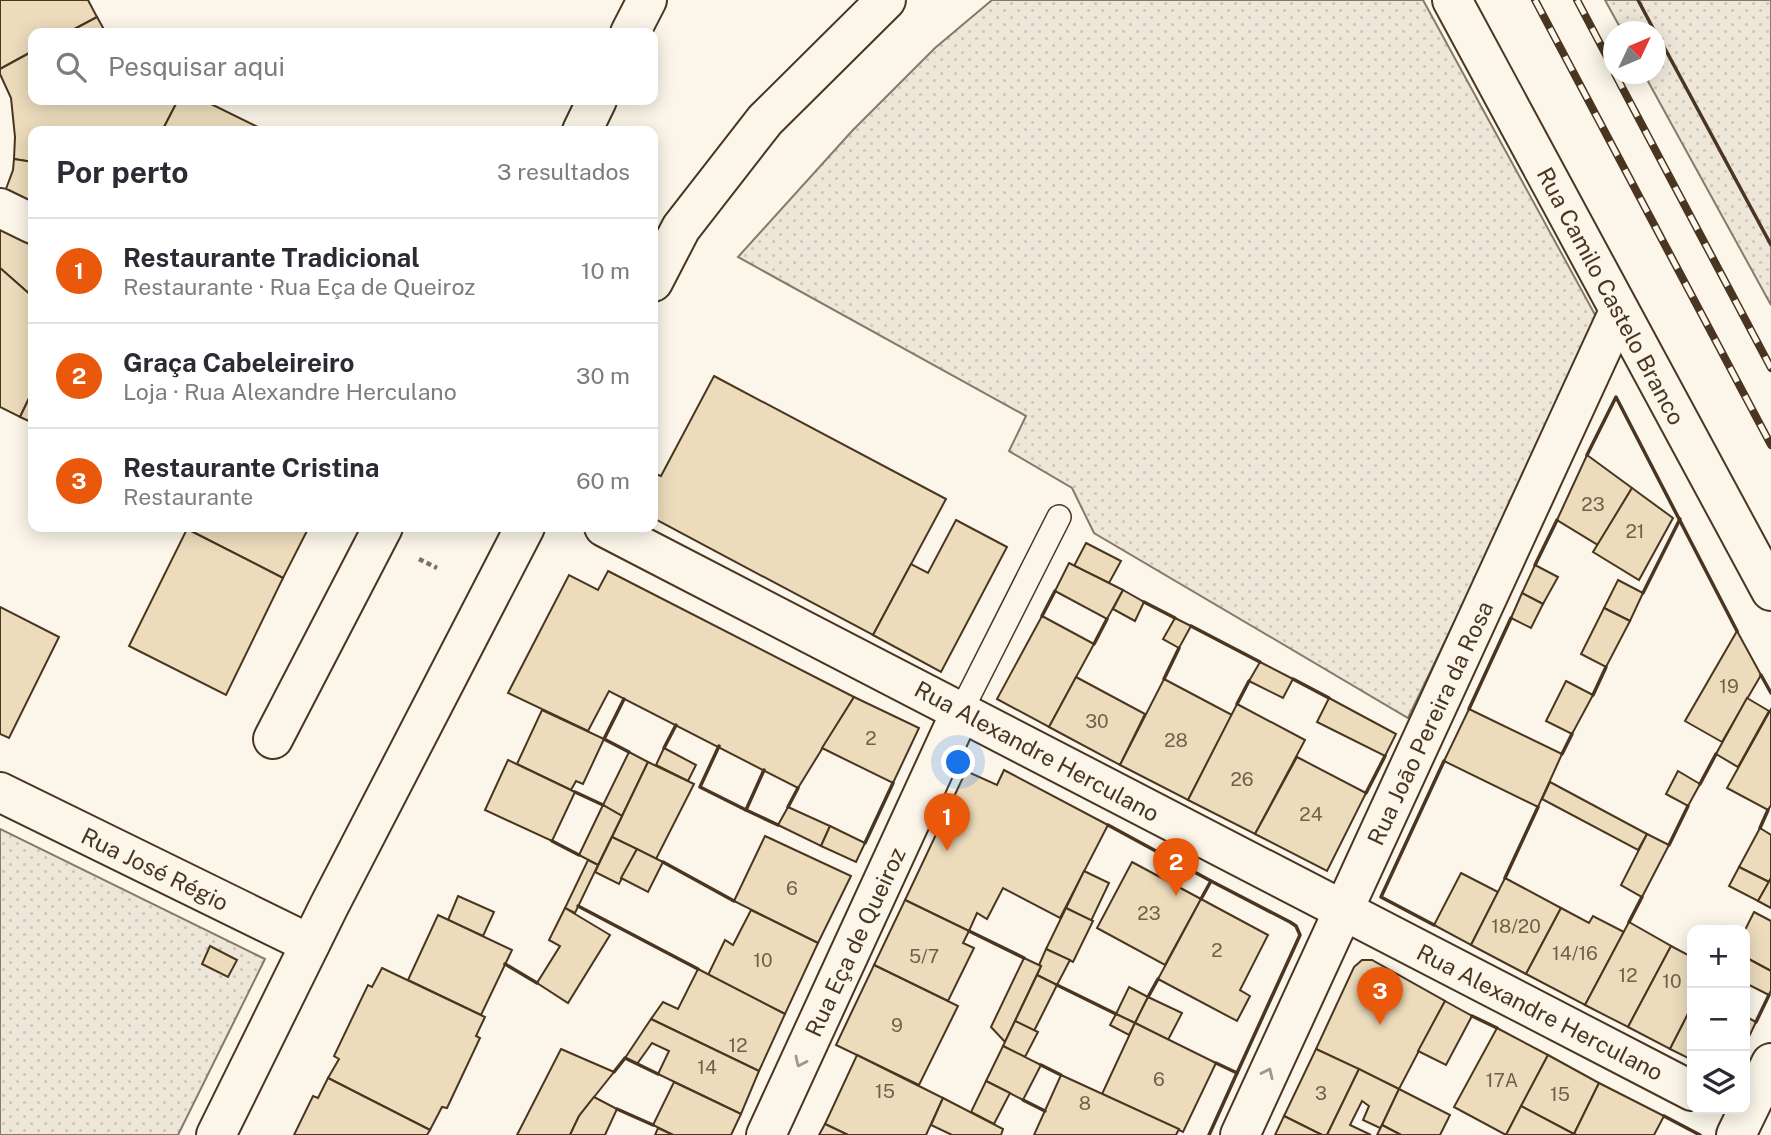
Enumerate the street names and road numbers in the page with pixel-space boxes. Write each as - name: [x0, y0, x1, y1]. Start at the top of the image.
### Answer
- street label: Rua Camilo Castelo Branco: [1532, 163, 1690, 429]
- street label: Rua João Pereira da Rosa: [1362, 597, 1498, 849]
- street label: Rua Alexandre Herculano: [910, 675, 1164, 827]
- street label: Rua José Régio: [77, 822, 233, 916]
- street label: Rua Eça de Queiroz: [799, 843, 911, 1041]
- street label: Rua Alexandre Herculano: [1412, 938, 1668, 1086]

